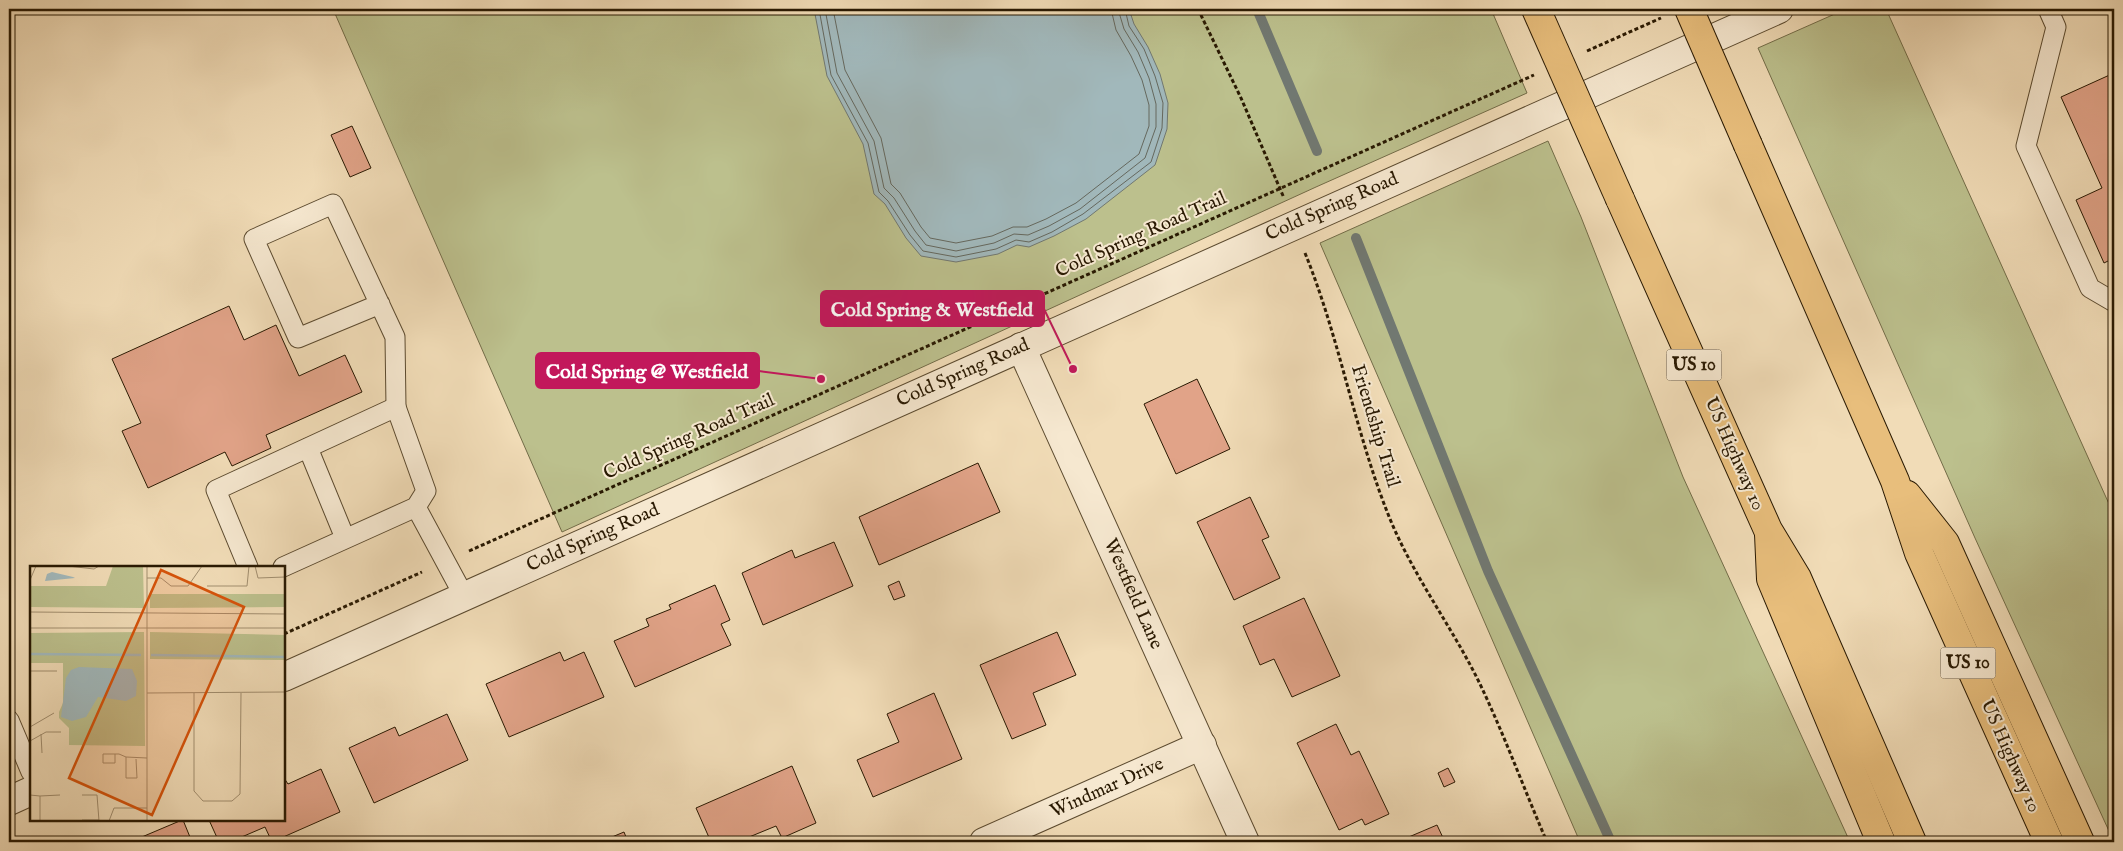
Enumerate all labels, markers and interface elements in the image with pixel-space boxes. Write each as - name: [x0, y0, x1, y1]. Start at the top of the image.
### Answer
- street label: Cold Spring Road: [1262, 167, 1403, 247]
- street label: Cold Spring Road Trail: [1052, 186, 1231, 284]
- callout: Cold Spring & Westfield: [821, 291, 1044, 326]
- text: Cold Spring & Westfield: [831, 298, 1035, 323]
- street label: Cold Spring Road: [893, 333, 1034, 413]
- road number: US 10: [1666, 350, 1722, 380]
- callout: Cold Spring @ Westfield: [536, 353, 759, 388]
- text: Cold Spring @ Westfield: [546, 360, 750, 385]
- street label: Friendship Trail: [1345, 362, 1405, 491]
- street label: Cold Spring Road Trail: [600, 388, 779, 486]
- street label: US Highway 10: [1698, 394, 1770, 514]
- street label: Cold Spring Road: [523, 498, 664, 578]
- street label: Westfield Lane: [1098, 535, 1168, 653]
- inset map: [30, 566, 285, 821]
- road number: US 10: [1940, 648, 1996, 678]
- street label: US Highway 10: [1974, 696, 2046, 816]
- street label: Windmar Drive: [1047, 752, 1168, 824]

